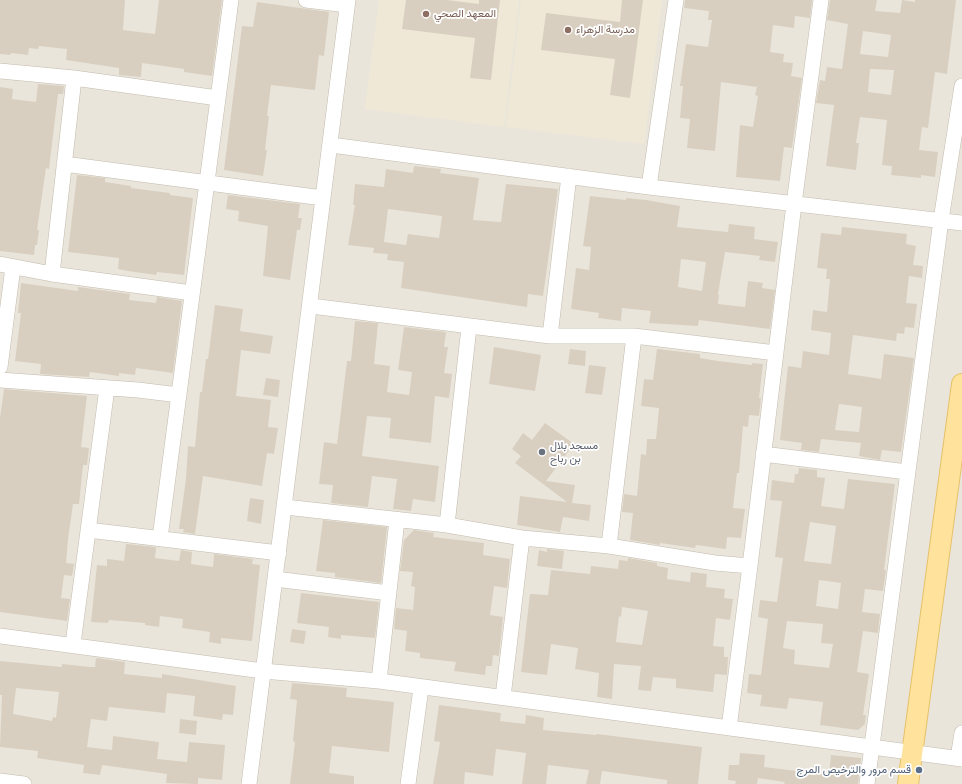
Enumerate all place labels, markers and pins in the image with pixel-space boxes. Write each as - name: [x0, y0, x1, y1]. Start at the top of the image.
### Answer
- place label: المعهد الصحي: [434, 7, 496, 21]
- marker: المعهد الصحي: [421, 9, 431, 19]
- place label: مدرسة الزهراء: [576, 23, 635, 37]
- marker: مدرسة الزهراء: [563, 25, 573, 35]
- place label: مسجد بلال بن رباح: [550, 439, 598, 465]
- marker: مسجد بلال بن رباح: [537, 447, 547, 457]
- place label: قسم مرور والترخيص المرج: [796, 763, 911, 777]
- marker: قسم مرور والترخيص المرج: [914, 765, 924, 775]

